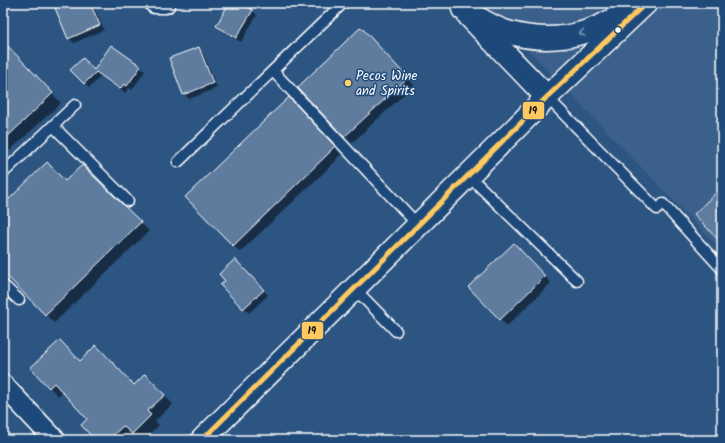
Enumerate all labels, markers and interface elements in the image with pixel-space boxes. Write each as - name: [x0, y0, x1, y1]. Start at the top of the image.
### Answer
- unlabelled marker: [613, 25, 623, 35]
- one-way arrow: [579, 28, 585, 37]
- place label: Pecos Wine and Spirits: [356, 66, 418, 102]
- marker: Pecos Wine and Spirits: [343, 78, 353, 88]
- line badge: 19: [522, 101, 545, 120]
- text: 19: [529, 102, 538, 120]
- line badge: 19: [301, 321, 324, 340]
- text: 19: [308, 322, 317, 340]

